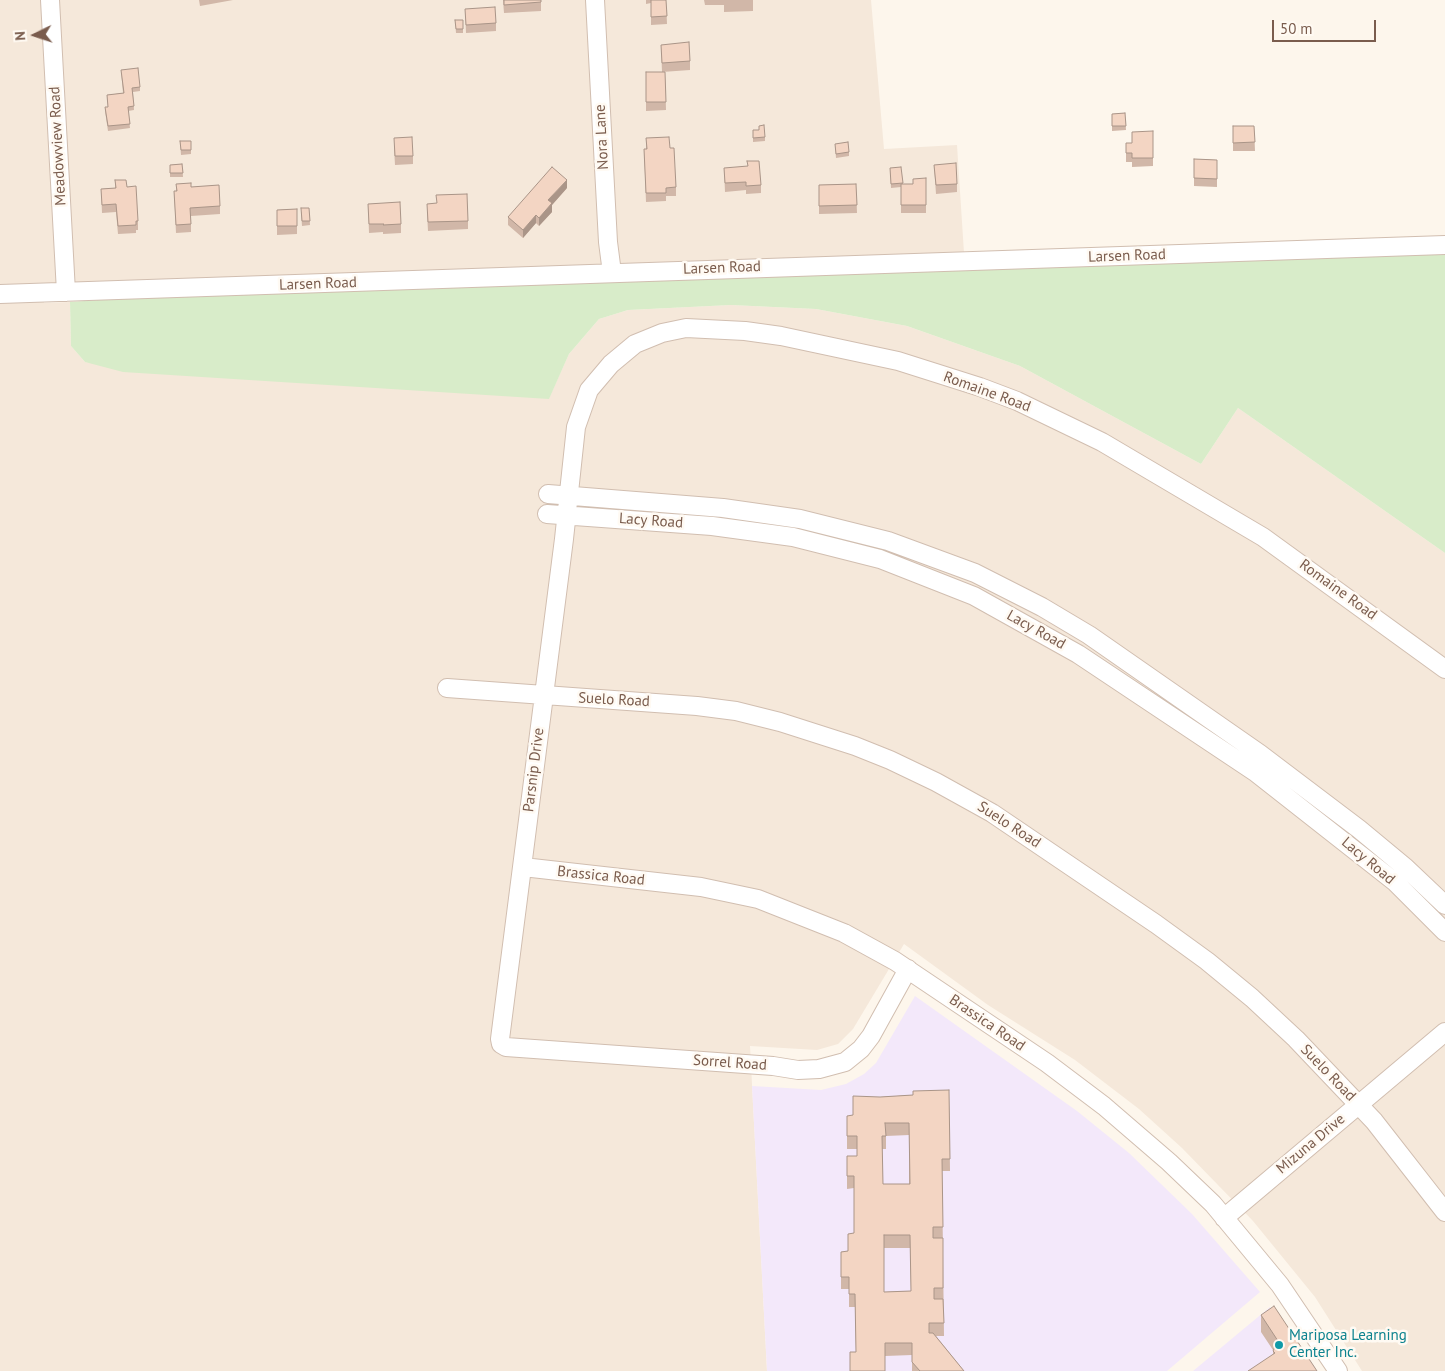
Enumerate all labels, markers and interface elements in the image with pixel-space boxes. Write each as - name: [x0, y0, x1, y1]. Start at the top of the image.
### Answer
- north arrow: [10, 10, 60, 60]
- scale bar: [1275, 10, 1379, 42]
- text: 50 m: [1280, 19, 1313, 38]
- text: N: [11, 31, 29, 41]
- street label: Meadowview Road: [46, 86, 70, 206]
- street label: Nora Lane: [591, 104, 613, 170]
- street label: Larsen Road: [1088, 246, 1166, 266]
- street label: Larsen Road: [683, 258, 761, 278]
- street label: Larsen Road: [279, 274, 357, 294]
- street label: Romaine Road: [941, 368, 1033, 416]
- street label: Lacy Road: [618, 510, 684, 532]
- street label: Romaine Road: [1296, 556, 1380, 624]
- street label: Lacy Road: [1004, 607, 1068, 653]
- street label: Suelo Road: [578, 689, 650, 711]
- street label: Parsnip Drive: [520, 727, 548, 813]
- street label: Suelo Road: [974, 798, 1044, 852]
- street label: Lacy Road: [1338, 833, 1398, 889]
- street label: Brassica Road: [556, 862, 646, 890]
- street label: Brassica Road: [946, 991, 1028, 1055]
- street label: Suelo Road: [1297, 1041, 1359, 1105]
- street label: Sorrel Road: [692, 1051, 768, 1075]
- street label: Mizuna Drive: [1273, 1110, 1349, 1178]
- place label: Mariposa Learning Center Inc.: [1289, 1327, 1407, 1362]
- marker: Mariposa Learning Center Inc.: [1273, 1339, 1285, 1351]

